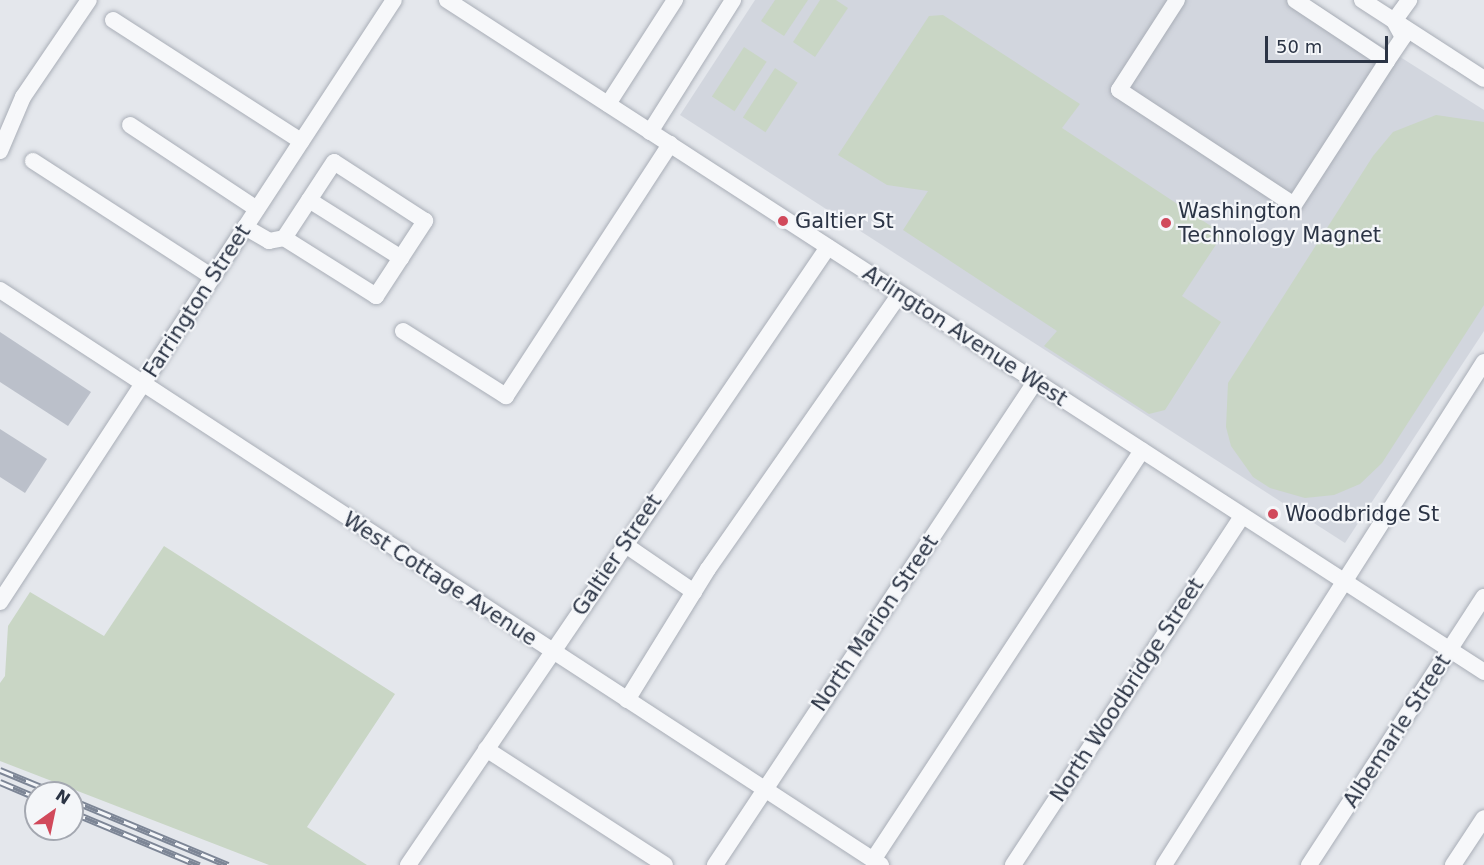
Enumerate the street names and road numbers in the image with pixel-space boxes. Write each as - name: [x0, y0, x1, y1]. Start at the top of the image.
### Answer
- street label: Farrington Street: [138, 220, 256, 382]
- street label: Arlington Avenue West: [858, 260, 1072, 412]
- street label: Galtier Street: [567, 489, 667, 621]
- street label: West Cottage Avenue: [338, 507, 542, 651]
- street label: North Marion Street: [807, 530, 943, 716]
- street label: North Woodbridge Street: [1045, 573, 1209, 807]
- street label: Albemarle Street: [1338, 650, 1456, 812]

